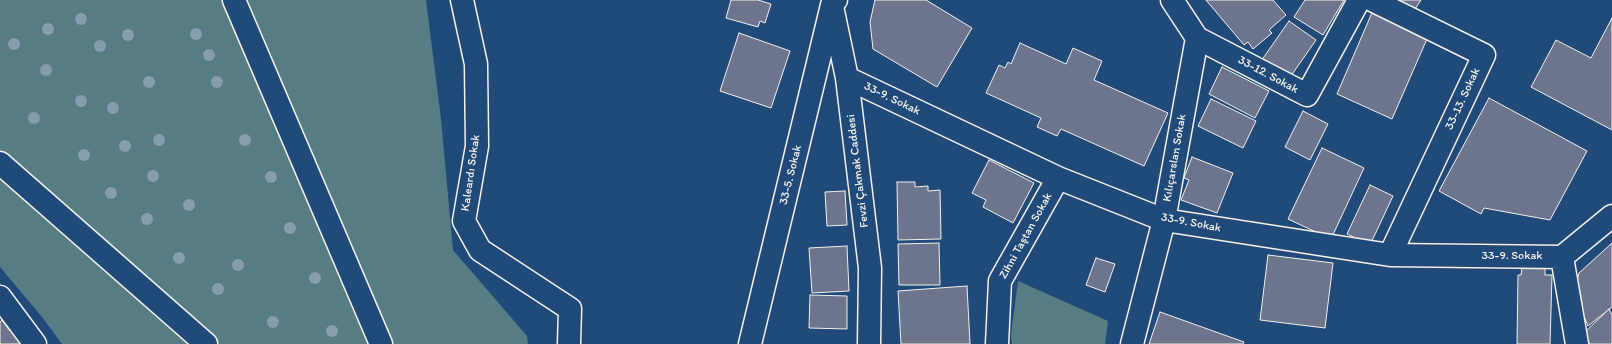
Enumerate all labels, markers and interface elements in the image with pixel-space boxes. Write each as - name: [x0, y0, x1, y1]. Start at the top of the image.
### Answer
- street label: 33-12. Sokak: [1235, 53, 1301, 97]
- street label: 33-13. Sokak: [1442, 66, 1484, 132]
- street label: 33-9. Sokak: [861, 79, 923, 119]
- street label: Kılıçarslan Sokak: [1160, 113, 1190, 203]
- street label: Fevzi Çakmak Caddesi: [844, 114, 872, 228]
- street label: Kaleardı Sokak: [458, 134, 484, 212]
- street label: 33-5. Sokak: [777, 144, 805, 206]
- street label: Zihni Taştan Sokak: [996, 190, 1056, 282]
- street label: 33-9. Sokak: [1160, 210, 1222, 236]
- street label: 33-9. Sokak: [1482, 249, 1542, 263]

